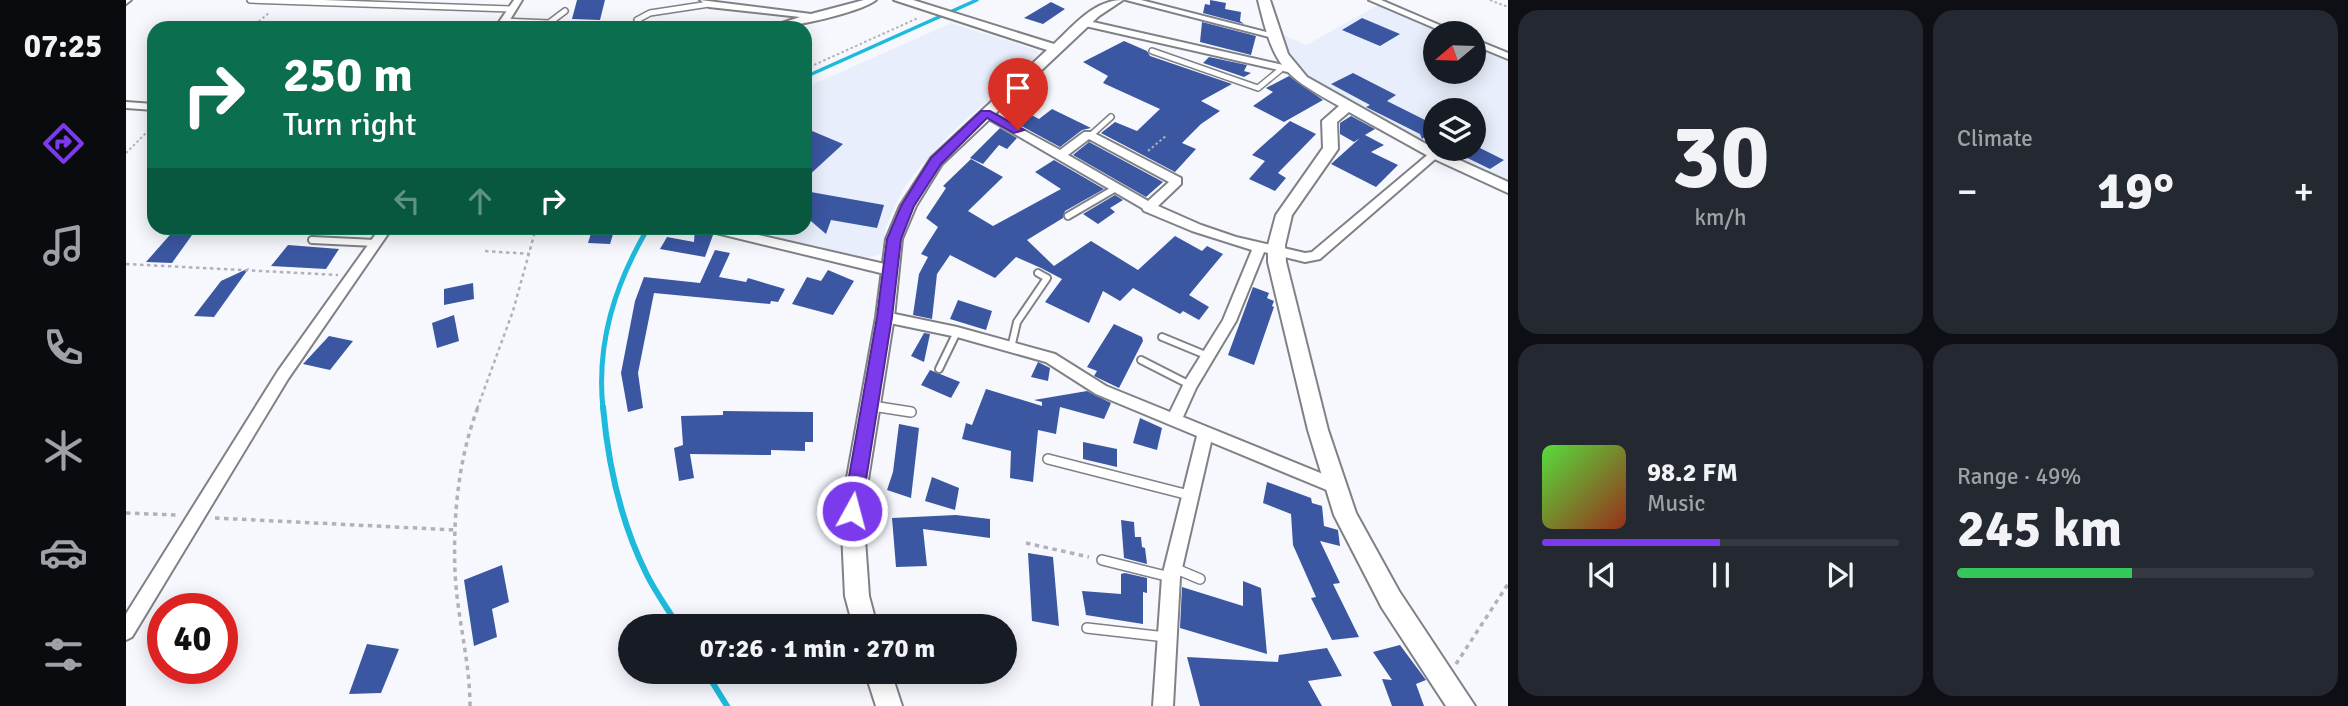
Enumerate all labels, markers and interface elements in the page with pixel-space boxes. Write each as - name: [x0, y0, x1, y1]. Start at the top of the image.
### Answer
- north arrow: [1423, 21, 1486, 84]
- map controls: [1423, 21, 1486, 161]
- text: 07:25: [24, 27, 102, 66]
- text: 250 m: [283, 45, 413, 105]
- icon: right: [168, 49, 259, 140]
- pin: [988, 58, 1048, 130]
- icon: arrive: [999, 69, 1037, 107]
- button: layers: [1423, 98, 1486, 161]
- text: 30: [1671, 101, 1770, 214]
- text: Turn right: [283, 105, 416, 144]
- icon: directions: [39, 119, 88, 168]
- text: Climate: [1957, 124, 2033, 153]
- text: 19°: [2097, 159, 2174, 223]
- text: −: [1957, 168, 1978, 215]
- text: +: [2293, 168, 2314, 215]
- icon: left: [388, 182, 426, 220]
- icon: ahead: [461, 182, 499, 220]
- icon: right: [534, 182, 572, 220]
- text: km/h: [1694, 203, 1747, 232]
- icon: music: [39, 221, 88, 270]
- icon: phone: [39, 323, 88, 372]
- icon: climate: [39, 426, 88, 475]
- text: 98.2 FM: [1647, 457, 1738, 489]
- text: Range · 49%: [1957, 462, 2081, 491]
- position arrow: [815, 474, 889, 548]
- text: Music: [1647, 489, 1705, 518]
- text: 245 km: [1957, 497, 2122, 561]
- icon: car: [39, 528, 88, 577]
- icon: previous: [1583, 556, 1621, 594]
- icon: pause: [1702, 556, 1740, 594]
- icon: next: [1821, 556, 1859, 594]
- speed limit sign: 40: [147, 593, 238, 684]
- icon: filters: [39, 630, 88, 679]
- text: 07:26 · 1 min · 270 m: [700, 633, 935, 665]

